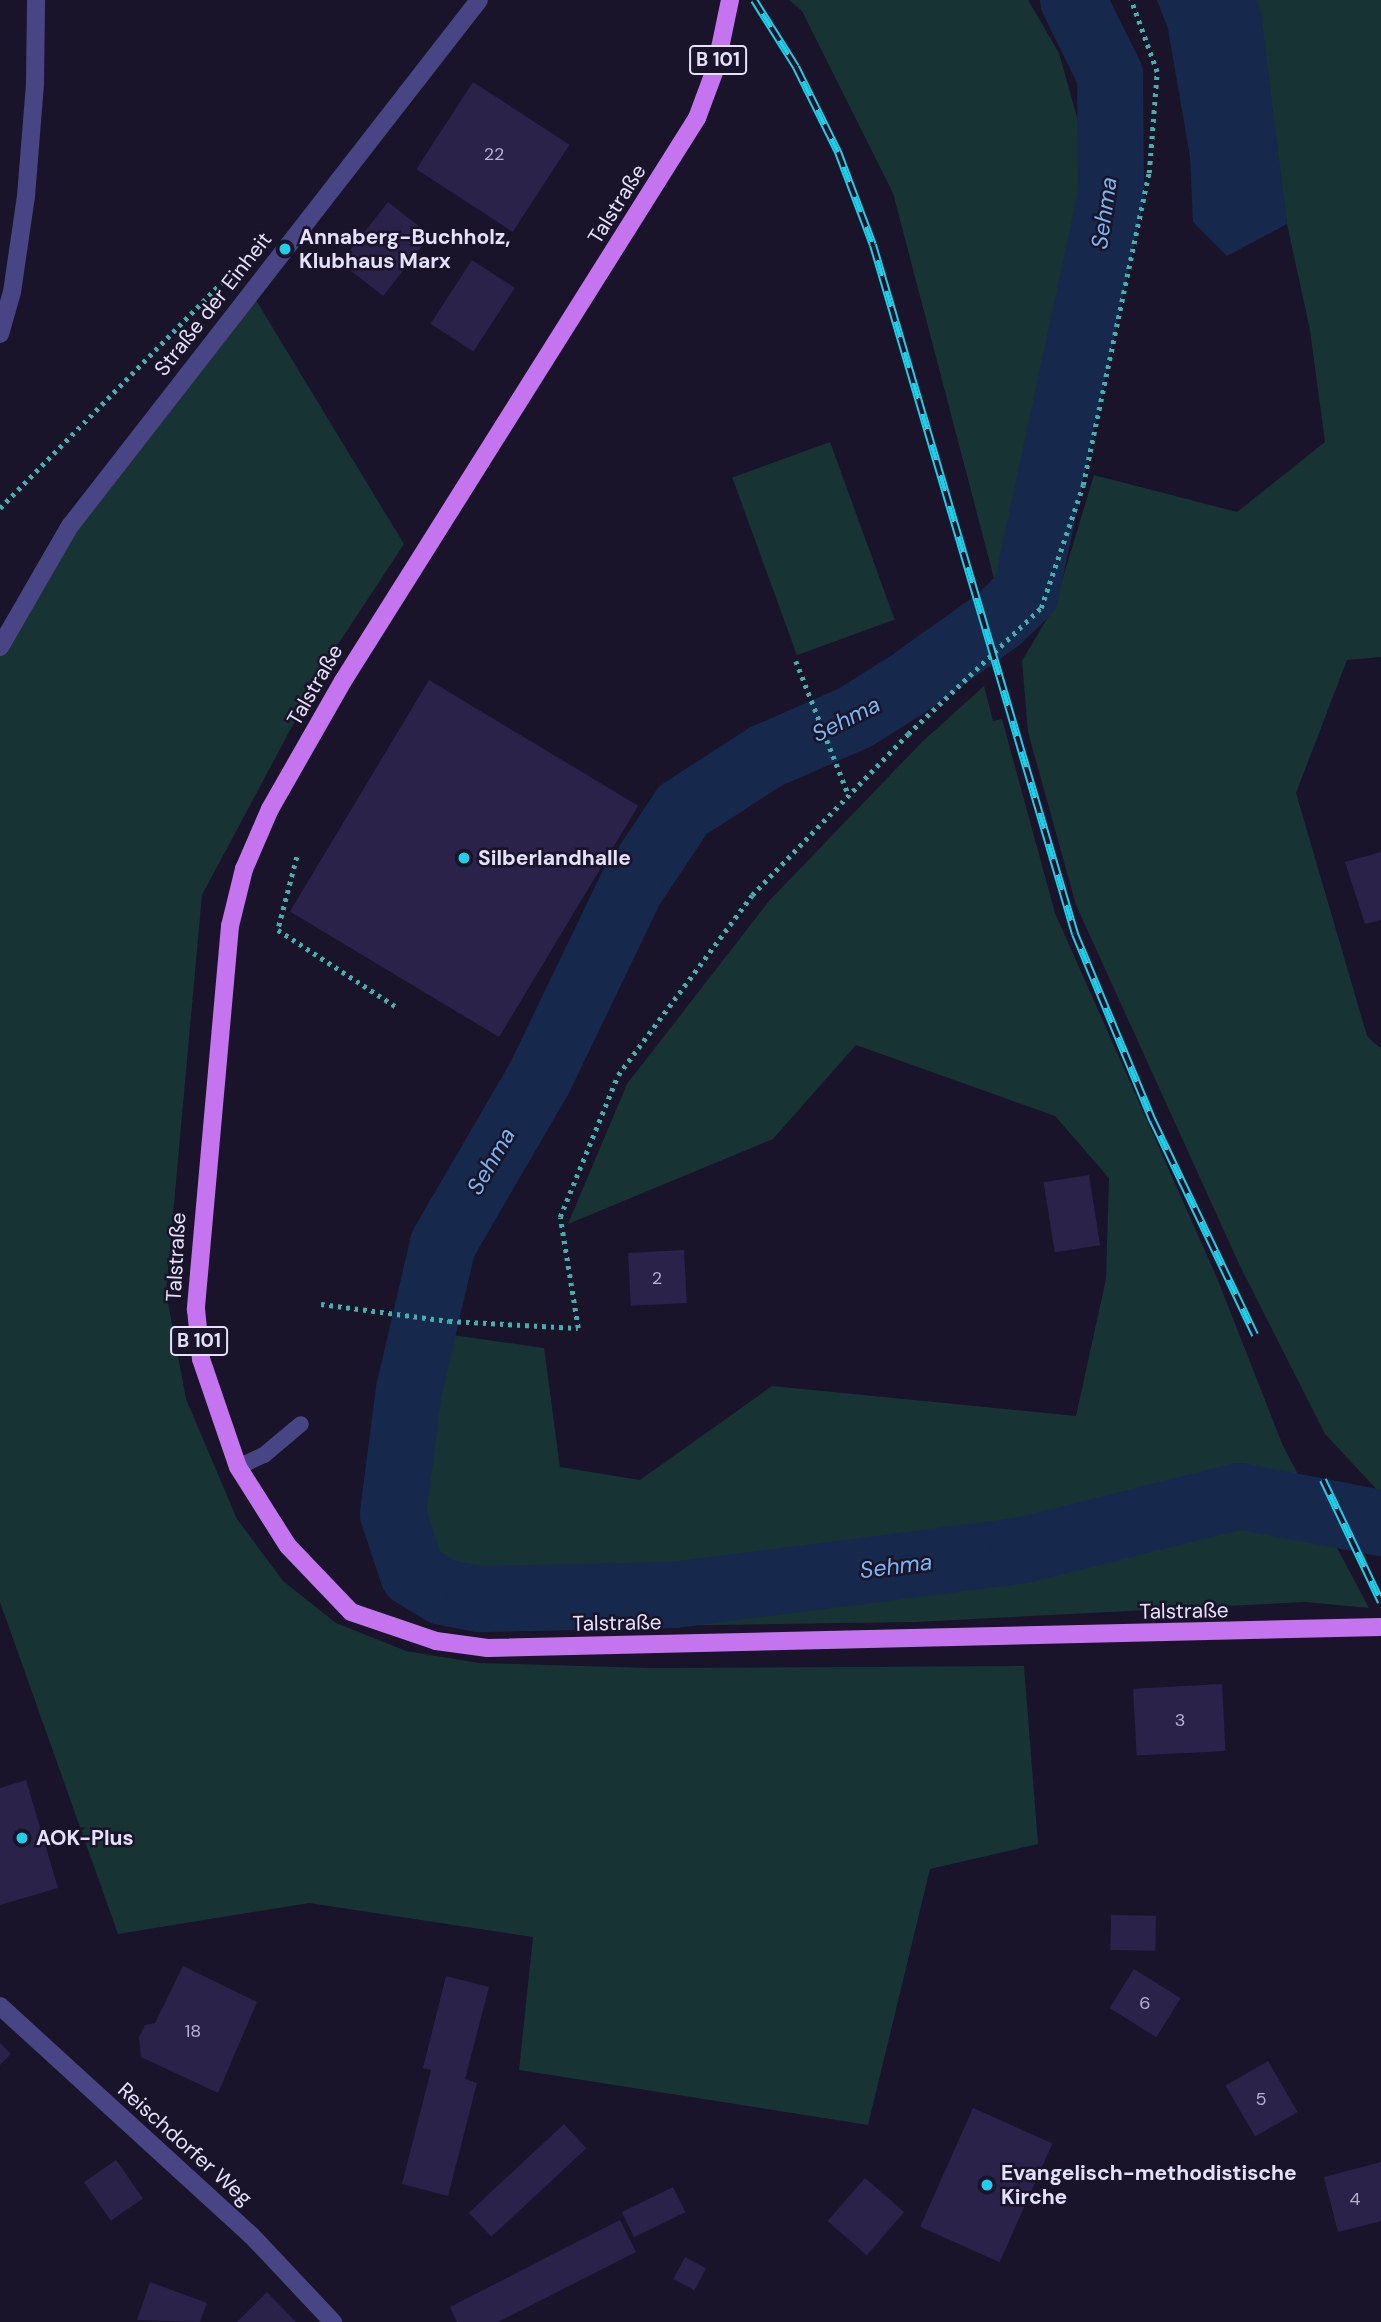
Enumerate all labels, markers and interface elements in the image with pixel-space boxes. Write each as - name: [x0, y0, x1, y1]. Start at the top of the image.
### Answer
- road number: B 101: [688, 44, 748, 76]
- house number: 22: [484, 143, 504, 165]
- street label: Talstraße: [583, 159, 651, 249]
- water label: Sehma: [1085, 175, 1123, 251]
- place label: Annaberg-Buchholz, Klubhaus Marx: [299, 224, 510, 274]
- street label: Straße der Einheit: [149, 227, 277, 381]
- marker: Annaberg-Buchholz, Klubhaus Marx: [277, 241, 293, 257]
- street label: Talstraße: [282, 640, 348, 730]
- water label: Sehma: [807, 690, 885, 748]
- place label: Silberlandhalle: [478, 845, 631, 871]
- marker: Silberlandhalle: [456, 850, 472, 866]
- water label: Sehma: [461, 1123, 521, 1199]
- street label: Talstraße: [161, 1212, 191, 1302]
- house number: 2: [652, 1267, 662, 1289]
- road number: B 101: [169, 1326, 229, 1357]
- water label: Sehma: [858, 1548, 934, 1584]
- street label: Talstraße: [1139, 1598, 1229, 1624]
- street label: Talstraße: [572, 1610, 662, 1636]
- house number: 3: [1175, 1709, 1185, 1731]
- place label: AOK-Plus: [36, 1825, 134, 1851]
- marker: AOK-Plus: [14, 1830, 30, 1846]
- house number: 6: [1139, 1992, 1151, 2014]
- house number: 18: [185, 2020, 201, 2042]
- street label: Reischdorfer Weg: [113, 2077, 257, 2211]
- house number: 5: [1256, 2088, 1266, 2110]
- place label: Evangelisch-methodistische Kirche: [1001, 2160, 1297, 2210]
- marker: Evangelisch-methodistische Kirche: [979, 2177, 995, 2193]
- house number: 4: [1350, 2188, 1360, 2210]

